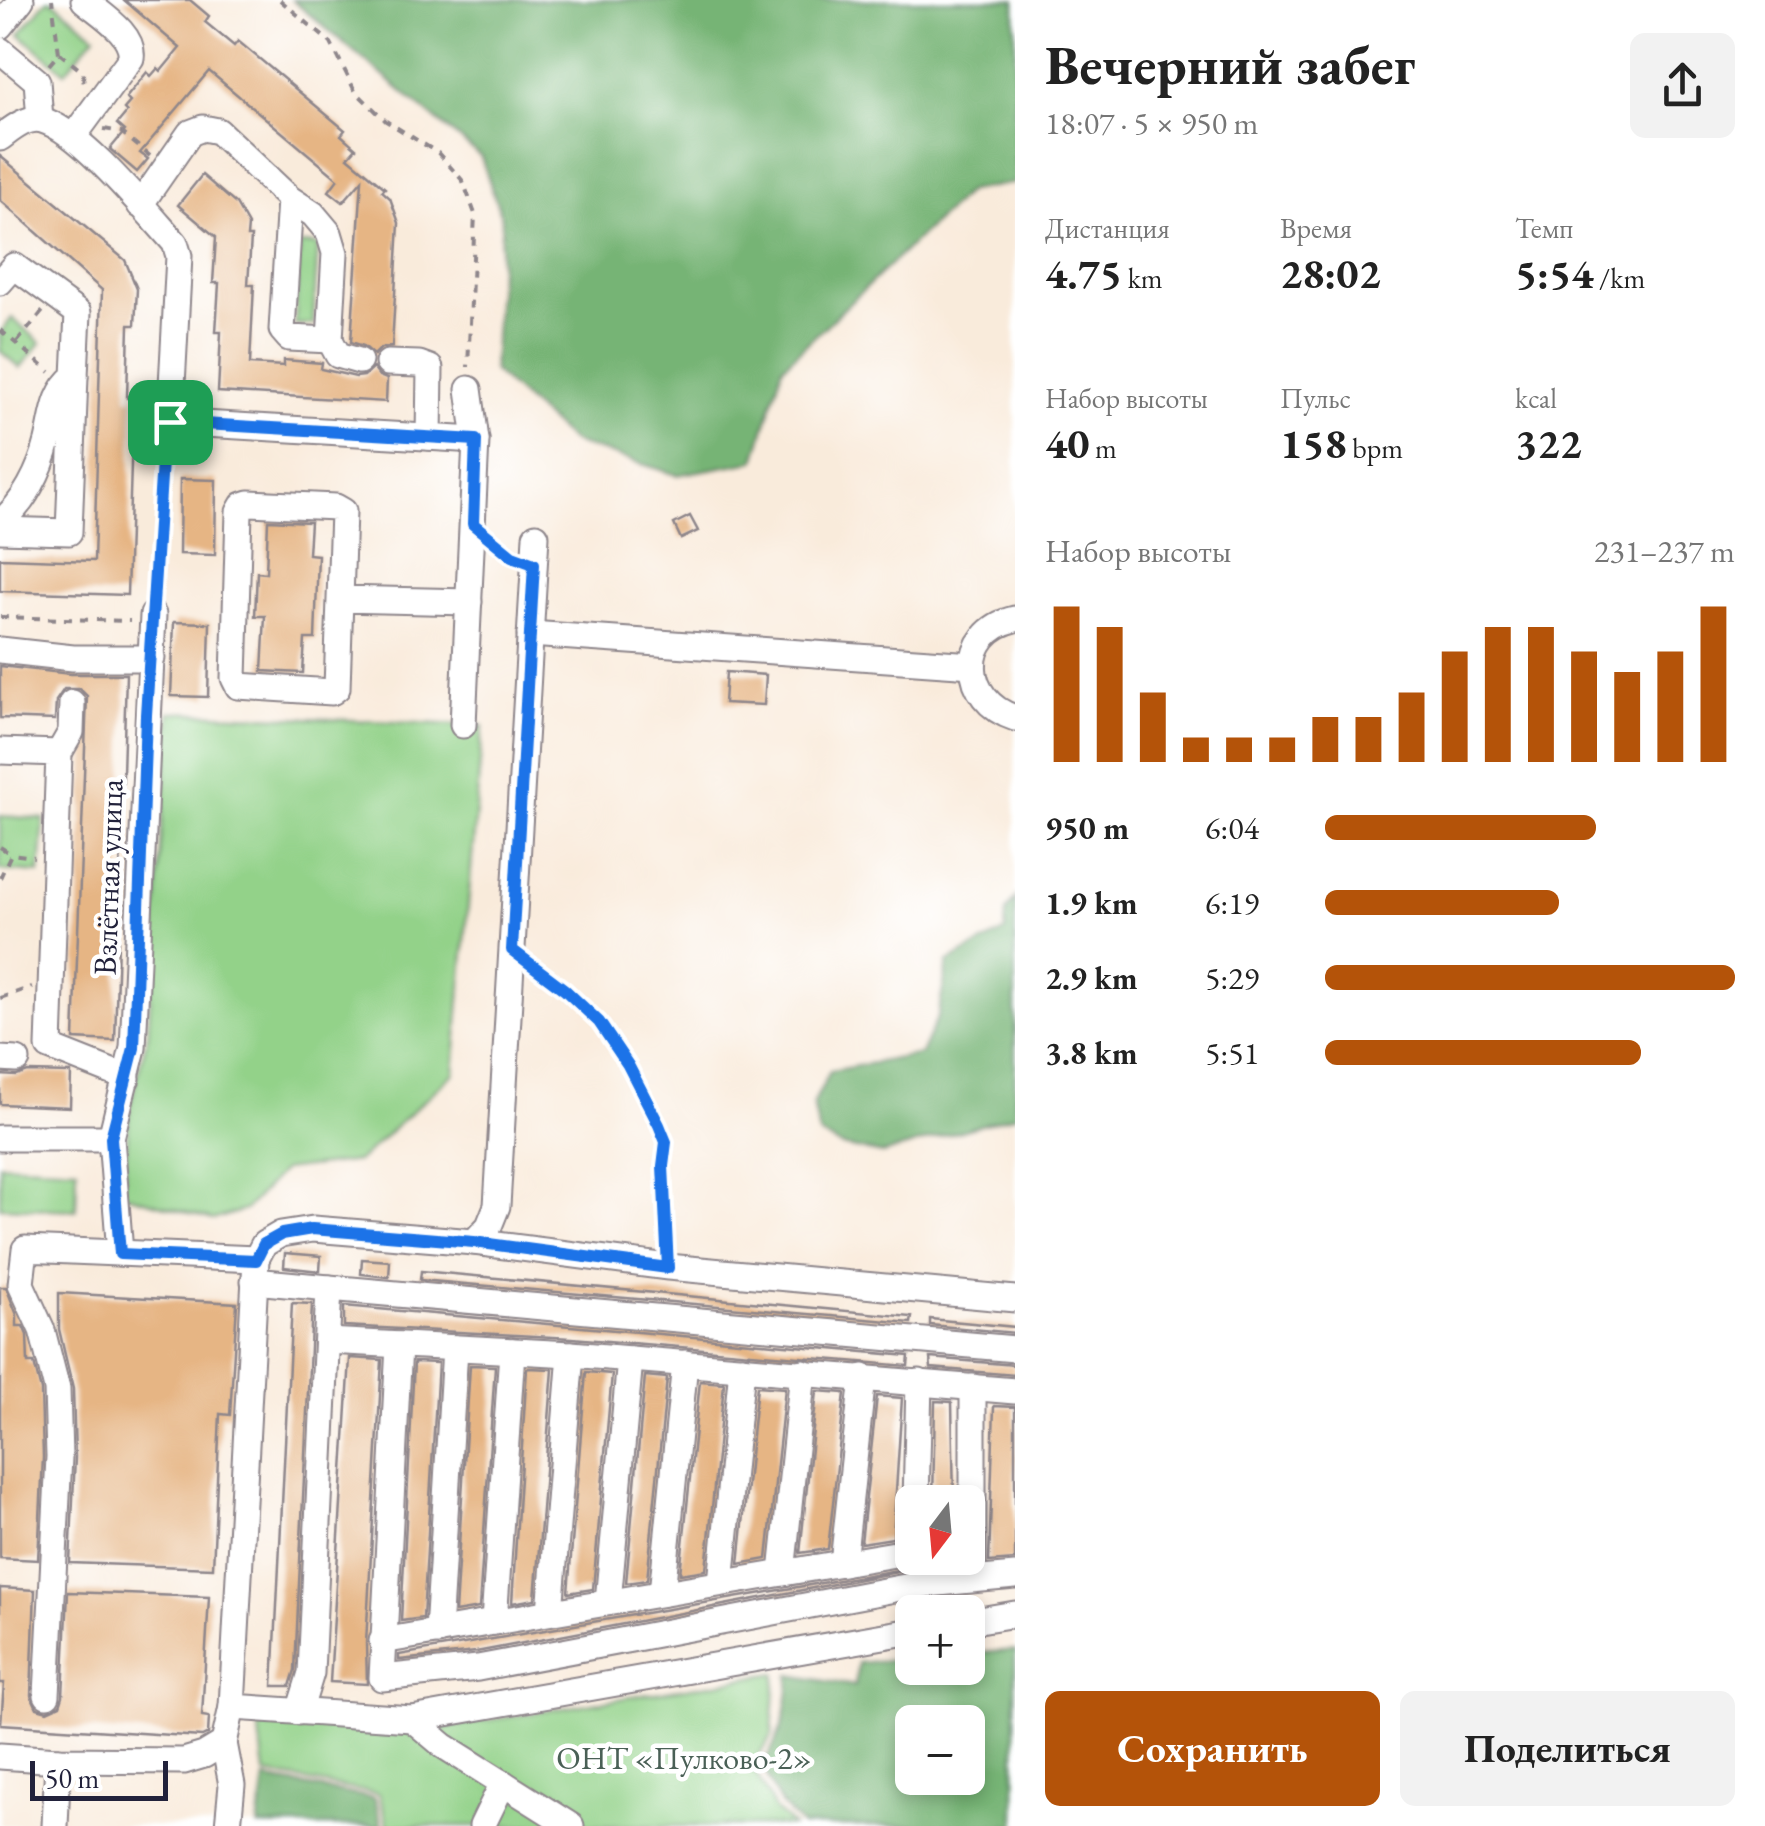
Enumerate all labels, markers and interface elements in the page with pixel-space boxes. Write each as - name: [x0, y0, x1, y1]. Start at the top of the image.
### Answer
- text: Вечерний забег: [1045, 29, 1415, 100]
- button: share: [1630, 33, 1735, 138]
- text: 18:07 · 5 × 950 m: [1045, 102, 1258, 144]
- text: Дистанция: [1045, 210, 1170, 246]
- text: Время: [1280, 210, 1352, 246]
- text: Темп: [1515, 210, 1573, 246]
- text: 4.75: [1045, 246, 1122, 301]
- text: 28:02: [1280, 246, 1381, 301]
- text: 5:54: [1515, 246, 1594, 301]
- text: km: [1122, 260, 1163, 296]
- text: /km: [1594, 260, 1645, 296]
- pin: [128, 380, 213, 465]
- text: Набор высоты: [1045, 380, 1208, 416]
- text: Пульс: [1280, 380, 1351, 416]
- text: kcal: [1515, 380, 1557, 416]
- icon: arrive: [143, 395, 198, 450]
- text: 40: [1045, 416, 1089, 471]
- text: 158: [1280, 416, 1347, 471]
- text: 322: [1515, 416, 1582, 471]
- text: m: [1089, 430, 1117, 466]
- text: bpm: [1347, 430, 1403, 466]
- text: Набор высоты: [1045, 530, 1231, 572]
- text: 231–237 m: [1594, 530, 1735, 572]
- street label: Взлётная улица: [84, 778, 132, 976]
- text: 950 m: [1045, 807, 1129, 849]
- text: 6:04: [1205, 807, 1259, 849]
- text: 1.9 km: [1045, 882, 1138, 924]
- text: 6:19: [1205, 882, 1259, 924]
- text: 2.9 km: [1045, 957, 1138, 999]
- text: 5:29: [1205, 957, 1259, 999]
- text: 3.8 km: [1045, 1032, 1138, 1074]
- text: 5:51: [1205, 1032, 1259, 1074]
- north arrow: [895, 1485, 985, 1575]
- map controls: [895, 1485, 985, 1795]
- button: +: [895, 1595, 985, 1685]
- button: Сохранить: [1045, 1691, 1380, 1806]
- button: Поделиться: [1400, 1691, 1735, 1806]
- button: −: [895, 1705, 985, 1795]
- park label: ОНТ «Пулково-2»: [556, 1737, 812, 1779]
- scale bar: [30, 1756, 168, 1800]
- text: 50 m: [45, 1760, 99, 1796]

